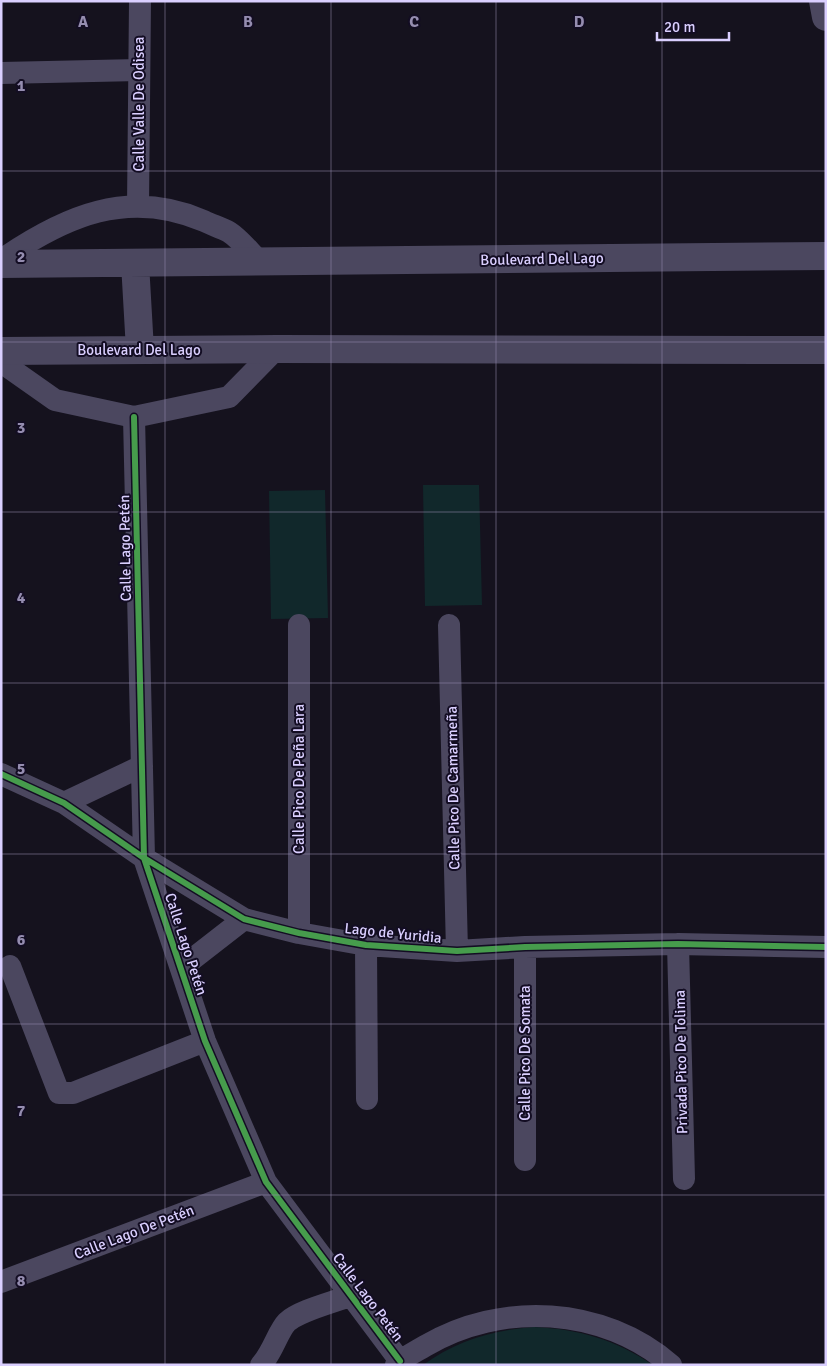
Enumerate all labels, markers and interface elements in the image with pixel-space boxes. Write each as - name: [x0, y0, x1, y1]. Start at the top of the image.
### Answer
- scale bar: [657, 10, 730, 42]
- text: A: [78, 12, 89, 32]
- text: B: [243, 12, 253, 32]
- text: C: [409, 12, 419, 32]
- text: D: [574, 12, 585, 32]
- text: 20 m: [664, 18, 695, 36]
- street label: Calle Valle De Odisea: [130, 37, 148, 171]
- text: 1: [17, 76, 26, 96]
- text: 2: [17, 247, 25, 267]
- street label: Boulevard Del Lago: [480, 249, 604, 269]
- street label: Boulevard Del Lago: [77, 341, 201, 359]
- text: 3: [17, 418, 25, 438]
- street label: Calle Lago Petén: [115, 495, 135, 601]
- text: 4: [17, 588, 26, 608]
- street label: Calle Pico De Peña Lara: [290, 704, 308, 854]
- street label: Calle Pico De Camarmeña: [443, 706, 463, 870]
- text: 5: [17, 759, 25, 779]
- street label: Calle Lago Petén: [161, 891, 211, 997]
- street label: Lago de Yuridia: [344, 919, 442, 947]
- text: 6: [17, 930, 26, 950]
- street label: Calle Pico De Somata: [516, 985, 534, 1121]
- street label: Privada Pico De Tolima: [671, 990, 691, 1134]
- text: 7: [17, 1101, 26, 1121]
- street label: Calle Lago De Petén: [71, 1201, 197, 1263]
- street label: Calle Lago Petén: [329, 1249, 407, 1345]
- text: 8: [17, 1271, 26, 1291]

